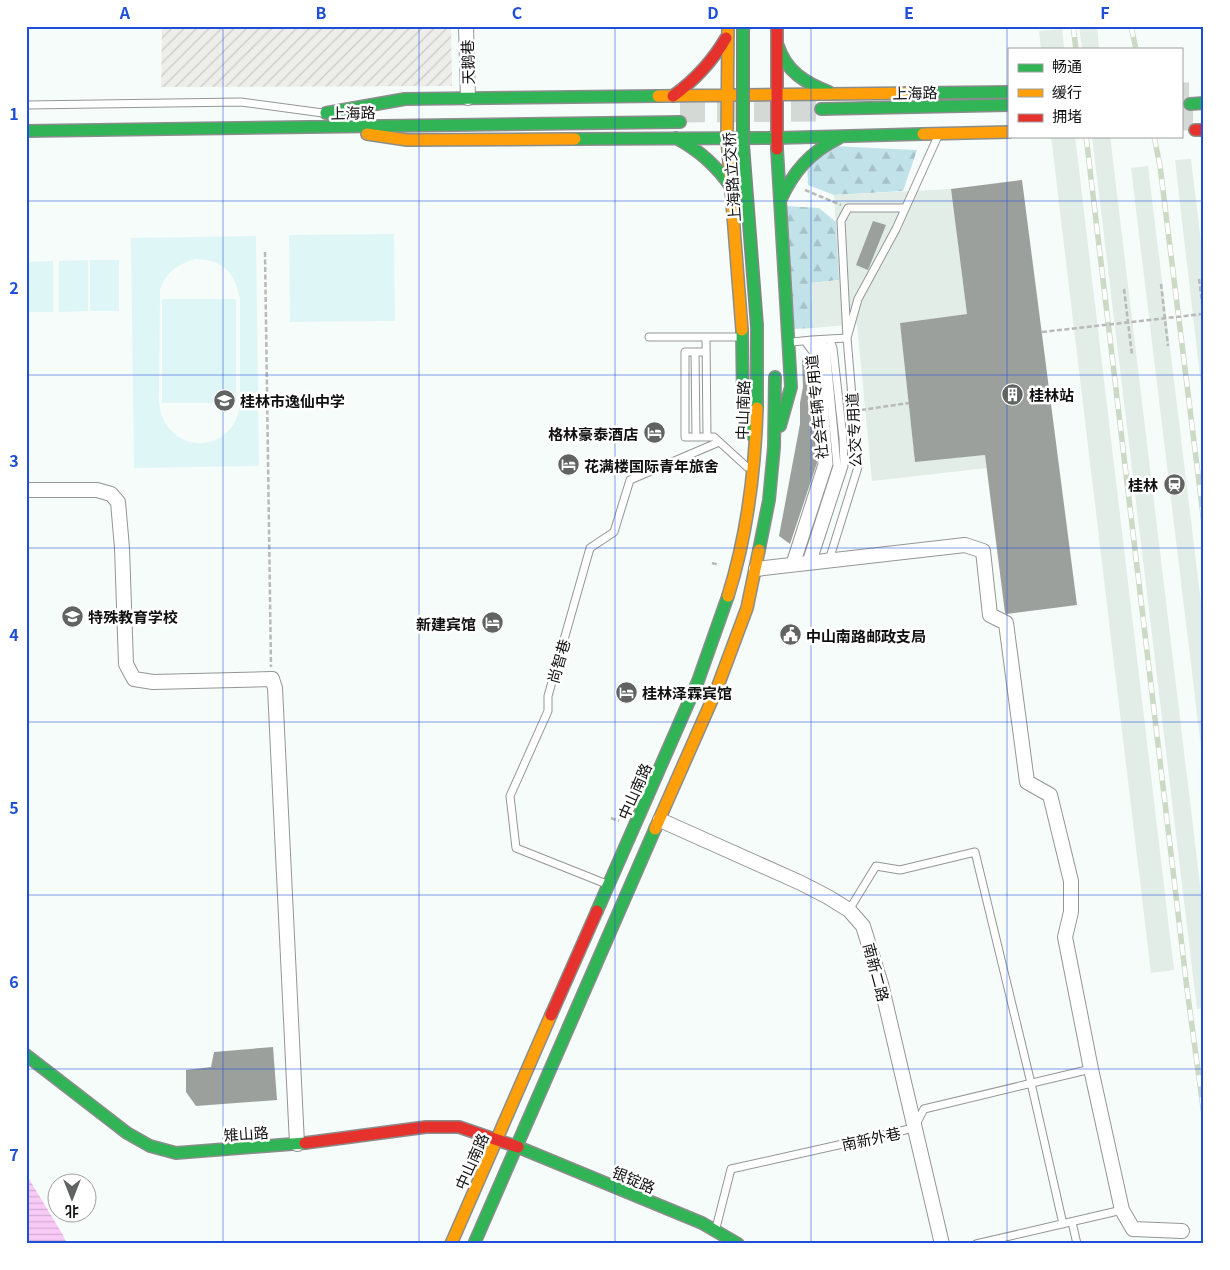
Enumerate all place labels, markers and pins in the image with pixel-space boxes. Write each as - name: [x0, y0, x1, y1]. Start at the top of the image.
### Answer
- building icon: 桂林站: [1001, 382, 1025, 406]
- place label: 桂林站: [1029, 384, 1074, 405]
- school or university icon: 桂林市逸仙中学: [212, 388, 236, 412]
- place label: 桂林市逸仙中学: [240, 390, 345, 411]
- hotel icon: 格林豪泰酒店: [642, 421, 666, 445]
- place label: 格林豪泰酒店: [548, 423, 638, 444]
- hotel icon: 花满楼国际青年旅舍: [556, 453, 580, 477]
- place label: 花满楼国际青年旅舍: [584, 455, 719, 476]
- station icon: 桂林: [1162, 472, 1186, 496]
- place label: 桂林: [1128, 474, 1158, 495]
- school or university icon: 特殊教育学校: [60, 604, 84, 628]
- place label: 特殊教育学校: [88, 606, 178, 627]
- hotel icon: 新建宾馆: [480, 611, 504, 635]
- place label: 新建宾馆: [416, 613, 476, 634]
- public building icon: 中山南路邮政支局: [778, 623, 802, 647]
- place label: 中山南路邮政支局: [806, 625, 926, 646]
- hotel icon: 桂林泽霖宾馆: [614, 680, 638, 704]
- place label: 桂林泽霖宾馆: [642, 682, 732, 703]

